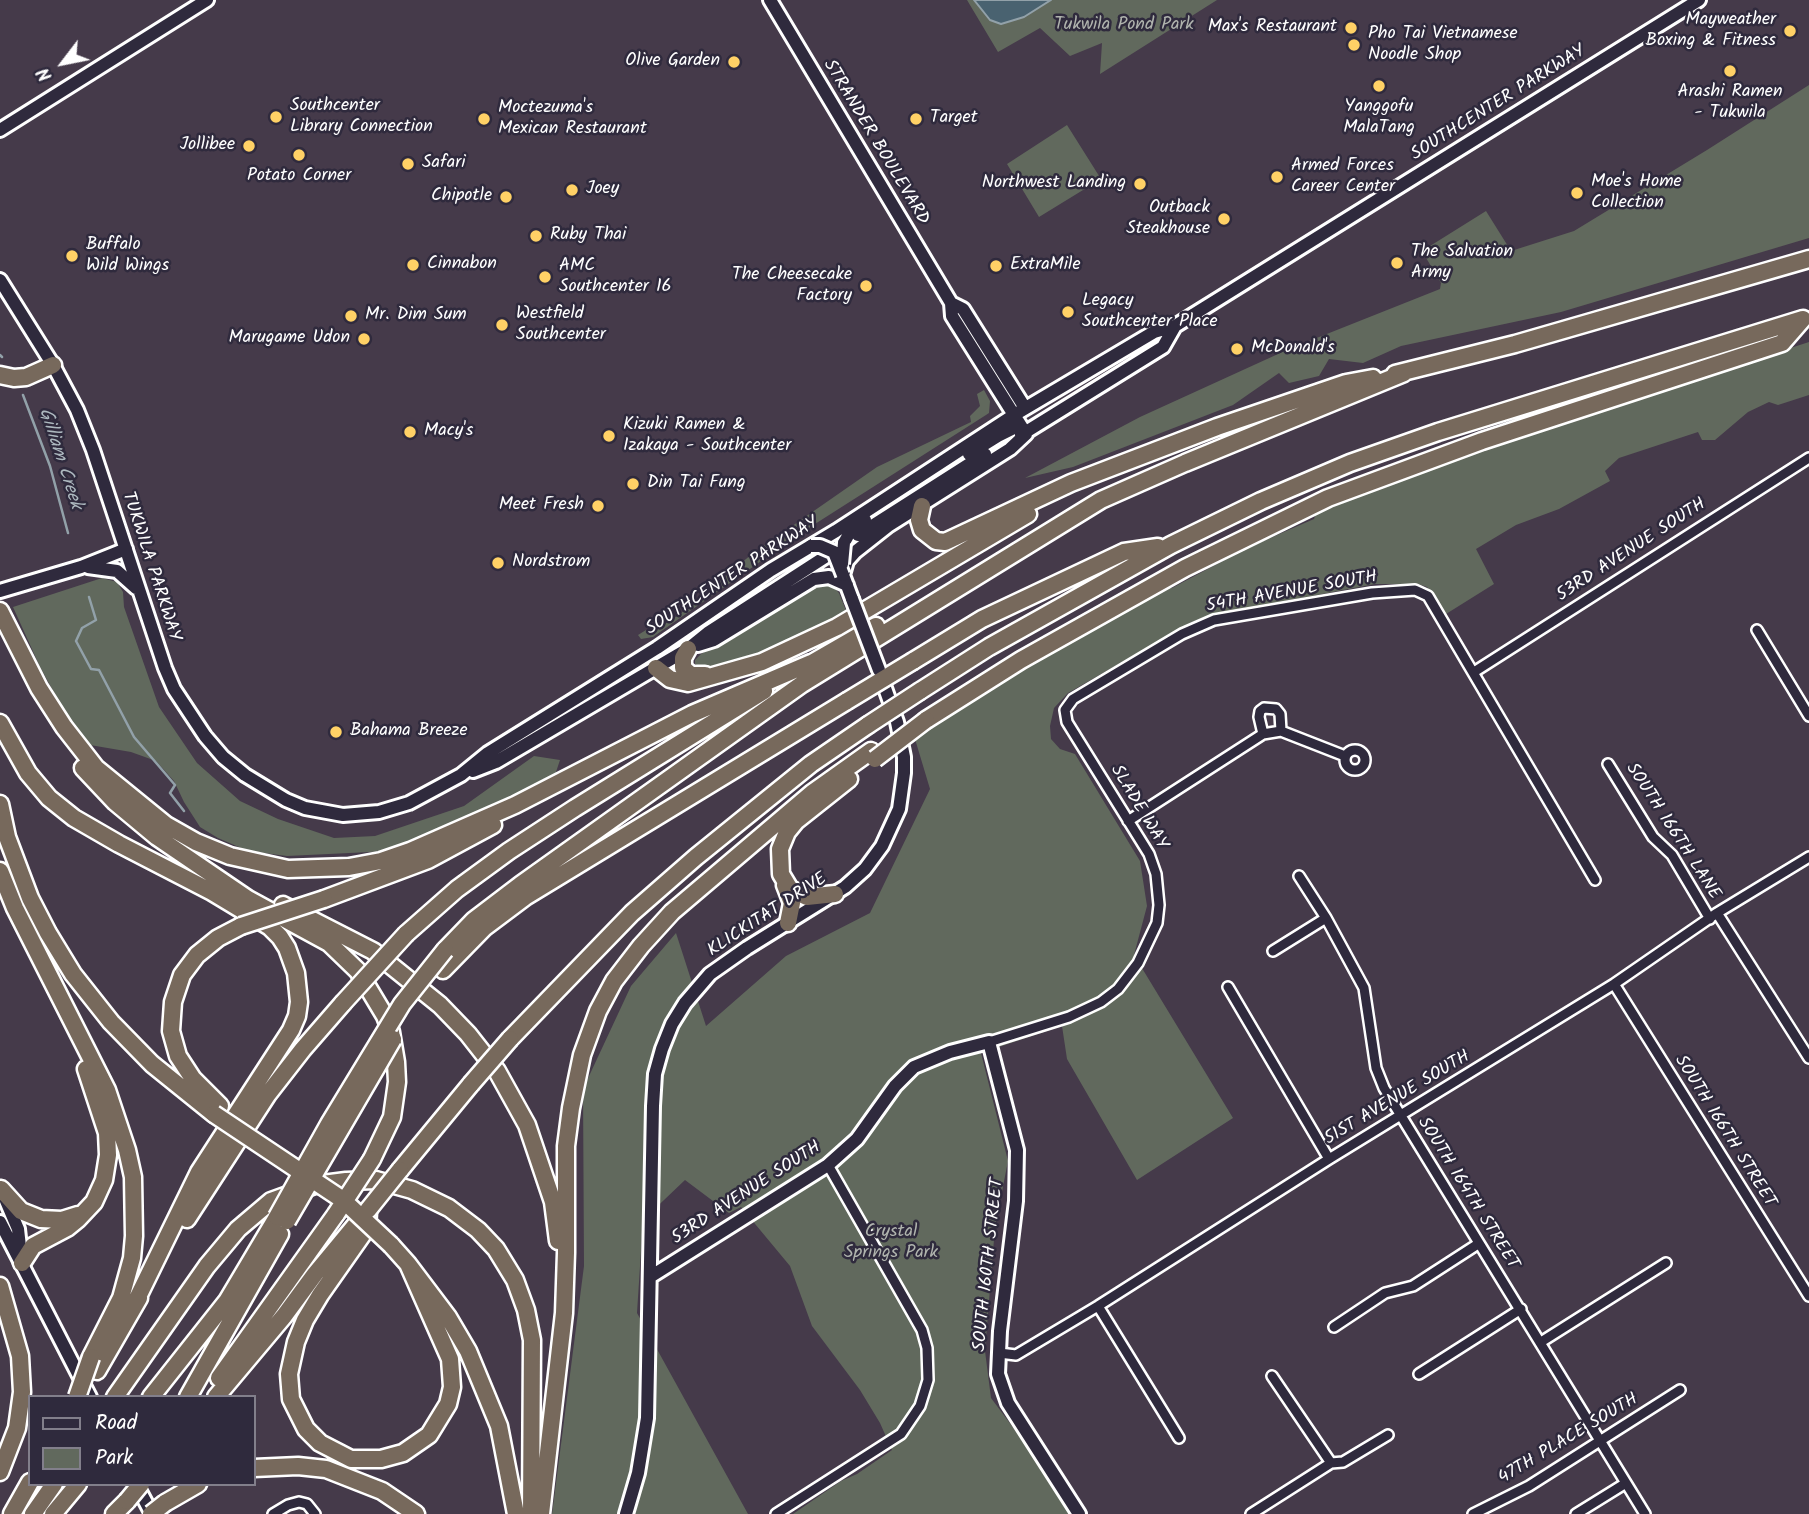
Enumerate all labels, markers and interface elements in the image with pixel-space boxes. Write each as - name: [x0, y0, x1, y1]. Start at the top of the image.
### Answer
- place label: Mayweather Boxing & Fitness: [1645, 10, 1776, 52]
- park label: Tukwila Pond Park: [1054, 15, 1194, 37]
- place label: Max's Restaurant: [1208, 17, 1337, 39]
- marker: Max's Restaurant: [1343, 20, 1359, 36]
- marker: Mayweather Boxing & Fitness: [1782, 23, 1798, 39]
- place label: Pho Tai Vietnamese Noodle Shop: [1368, 24, 1518, 66]
- north arrow: [28, 28, 98, 98]
- marker: Pho Tai Vietnamese Noodle Shop: [1346, 37, 1362, 53]
- street label: SOUTHCENTER PARKWAY: [1408, 41, 1590, 167]
- place label: Olive Garden: [625, 51, 720, 73]
- marker: Olive Garden: [726, 54, 742, 70]
- street label: STRANDER BOULEVARD: [817, 56, 933, 230]
- text: N: [29, 61, 61, 87]
- marker: Arashi Ramen - Tukwila: [1722, 63, 1738, 79]
- marker: Yanggofu MalaTang: [1371, 78, 1387, 94]
- place label: Arashi Ramen - Tukwila: [1677, 82, 1783, 124]
- place label: Southcenter Library Connection: [290, 96, 433, 138]
- place label: Yanggofu MalaTang: [1343, 97, 1415, 140]
- place label: Moctezuma's Mexican Restaurant: [498, 98, 647, 140]
- place label: Target: [930, 108, 978, 130]
- marker: Southcenter Library Connection: [268, 109, 284, 125]
- marker: Moctezuma's Mexican Restaurant: [476, 111, 492, 127]
- marker: Target: [908, 111, 924, 127]
- place label: Jollibee: [180, 135, 235, 157]
- marker: Jollibee: [241, 138, 257, 154]
- marker: Potato Corner: [291, 147, 307, 163]
- place label: Safari: [422, 153, 465, 175]
- marker: Safari: [400, 156, 416, 172]
- place label: Armed Forces Career Center: [1291, 156, 1395, 198]
- place label: Potato Corner: [247, 166, 351, 188]
- marker: Armed Forces Career Center: [1269, 169, 1285, 185]
- place label: Moe's Home Collection: [1591, 172, 1682, 214]
- place label: Northwest Landing: [982, 173, 1126, 195]
- marker: Northwest Landing: [1132, 176, 1148, 192]
- place label: Joey: [586, 179, 619, 201]
- marker: Joey: [564, 182, 580, 198]
- marker: Moe's Home Collection: [1569, 185, 1585, 201]
- place label: Chipotle: [431, 186, 492, 208]
- marker: Chipotle: [498, 189, 514, 205]
- place label: Outback Steakhouse: [1126, 198, 1210, 241]
- marker: Outback Steakhouse: [1216, 211, 1232, 227]
- place label: Ruby Thai: [550, 225, 626, 247]
- marker: Ruby Thai: [528, 228, 544, 244]
- place label: Buffalo Wild Wings: [86, 235, 169, 278]
- place label: The Salvation Army: [1411, 242, 1513, 284]
- marker: Buffalo Wild Wings: [64, 248, 80, 264]
- place label: Cinnabon: [427, 254, 497, 276]
- place label: ExtraMile: [1010, 255, 1081, 277]
- marker: The Salvation Army: [1389, 255, 1405, 271]
- place label: AMC Southcenter 16: [559, 256, 672, 298]
- marker: Cinnabon: [405, 257, 421, 273]
- marker: ExtraMile: [988, 258, 1004, 274]
- place label: The Cheesecake Factory: [732, 265, 852, 308]
- marker: AMC Southcenter 16: [537, 269, 553, 285]
- marker: The Cheesecake Factory: [858, 278, 874, 294]
- place label: Legacy Southcenter Place: [1082, 291, 1218, 334]
- place label: Westfield Southcenter: [516, 304, 606, 346]
- marker: Legacy Southcenter Place: [1060, 304, 1076, 320]
- place label: Mr. Dim Sum: [365, 305, 467, 327]
- marker: Mr. Dim Sum: [343, 308, 359, 324]
- marker: Westfield Southcenter: [494, 317, 510, 333]
- place label: Marugame Udon: [229, 328, 350, 350]
- marker: Marugame Udon: [356, 331, 372, 347]
- place label: McDonald's: [1251, 338, 1335, 360]
- marker: McDonald's: [1229, 341, 1245, 357]
- water label: Gilliam Creek: [32, 405, 86, 513]
- place label: Kizuki Ramen & Izakaya - Southcenter: [623, 415, 791, 458]
- place label: Macy's: [424, 421, 473, 443]
- marker: Macy's: [402, 424, 418, 440]
- marker: Kizuki Ramen & Izakaya - Southcenter: [601, 428, 617, 444]
- place label: Din Tai Fung: [647, 473, 745, 495]
- marker: Din Tai Fung: [625, 476, 641, 492]
- street label: TUKWILA PARKWAY: [116, 490, 184, 644]
- place label: Meet Fresh: [499, 495, 584, 517]
- street label: 53RD AVENUE SOUTH: [1553, 495, 1711, 607]
- marker: Meet Fresh: [590, 498, 606, 514]
- street label: SOUTHCENTER PARKWAY: [643, 513, 823, 641]
- place label: Nordstrom: [512, 552, 590, 574]
- marker: Nordstrom: [490, 555, 506, 571]
- street label: 54TH AVENUE SOUTH: [1205, 567, 1379, 619]
- place label: Bahama Breeze: [350, 721, 468, 743]
- marker: Bahama Breeze: [328, 724, 344, 740]
- street label: SOUTH 166TH LANE: [1620, 760, 1724, 904]
- street label: SLADE WAY: [1104, 762, 1172, 854]
- street label: KLICKITAT DRIVE: [704, 869, 832, 963]
- street label: 51ST AVENUE SOUTH: [1321, 1047, 1475, 1151]
- street label: SOUTH 166TH STREET: [1668, 1052, 1780, 1212]
- street label: SOUTH 164TH STREET: [1411, 1114, 1523, 1274]
- street label: 53RD AVENUE SOUTH: [668, 1138, 826, 1250]
- street label: SOUTH 160TH STREET: [970, 1177, 1010, 1353]
- park label: Crystal Springs Park: [844, 1222, 938, 1264]
- street label: 47TH PLACE SOUTH: [1495, 1390, 1643, 1490]
- legend: [28, 1395, 256, 1486]
- text: Road: [95, 1407, 137, 1440]
- text: Park: [95, 1442, 133, 1475]

